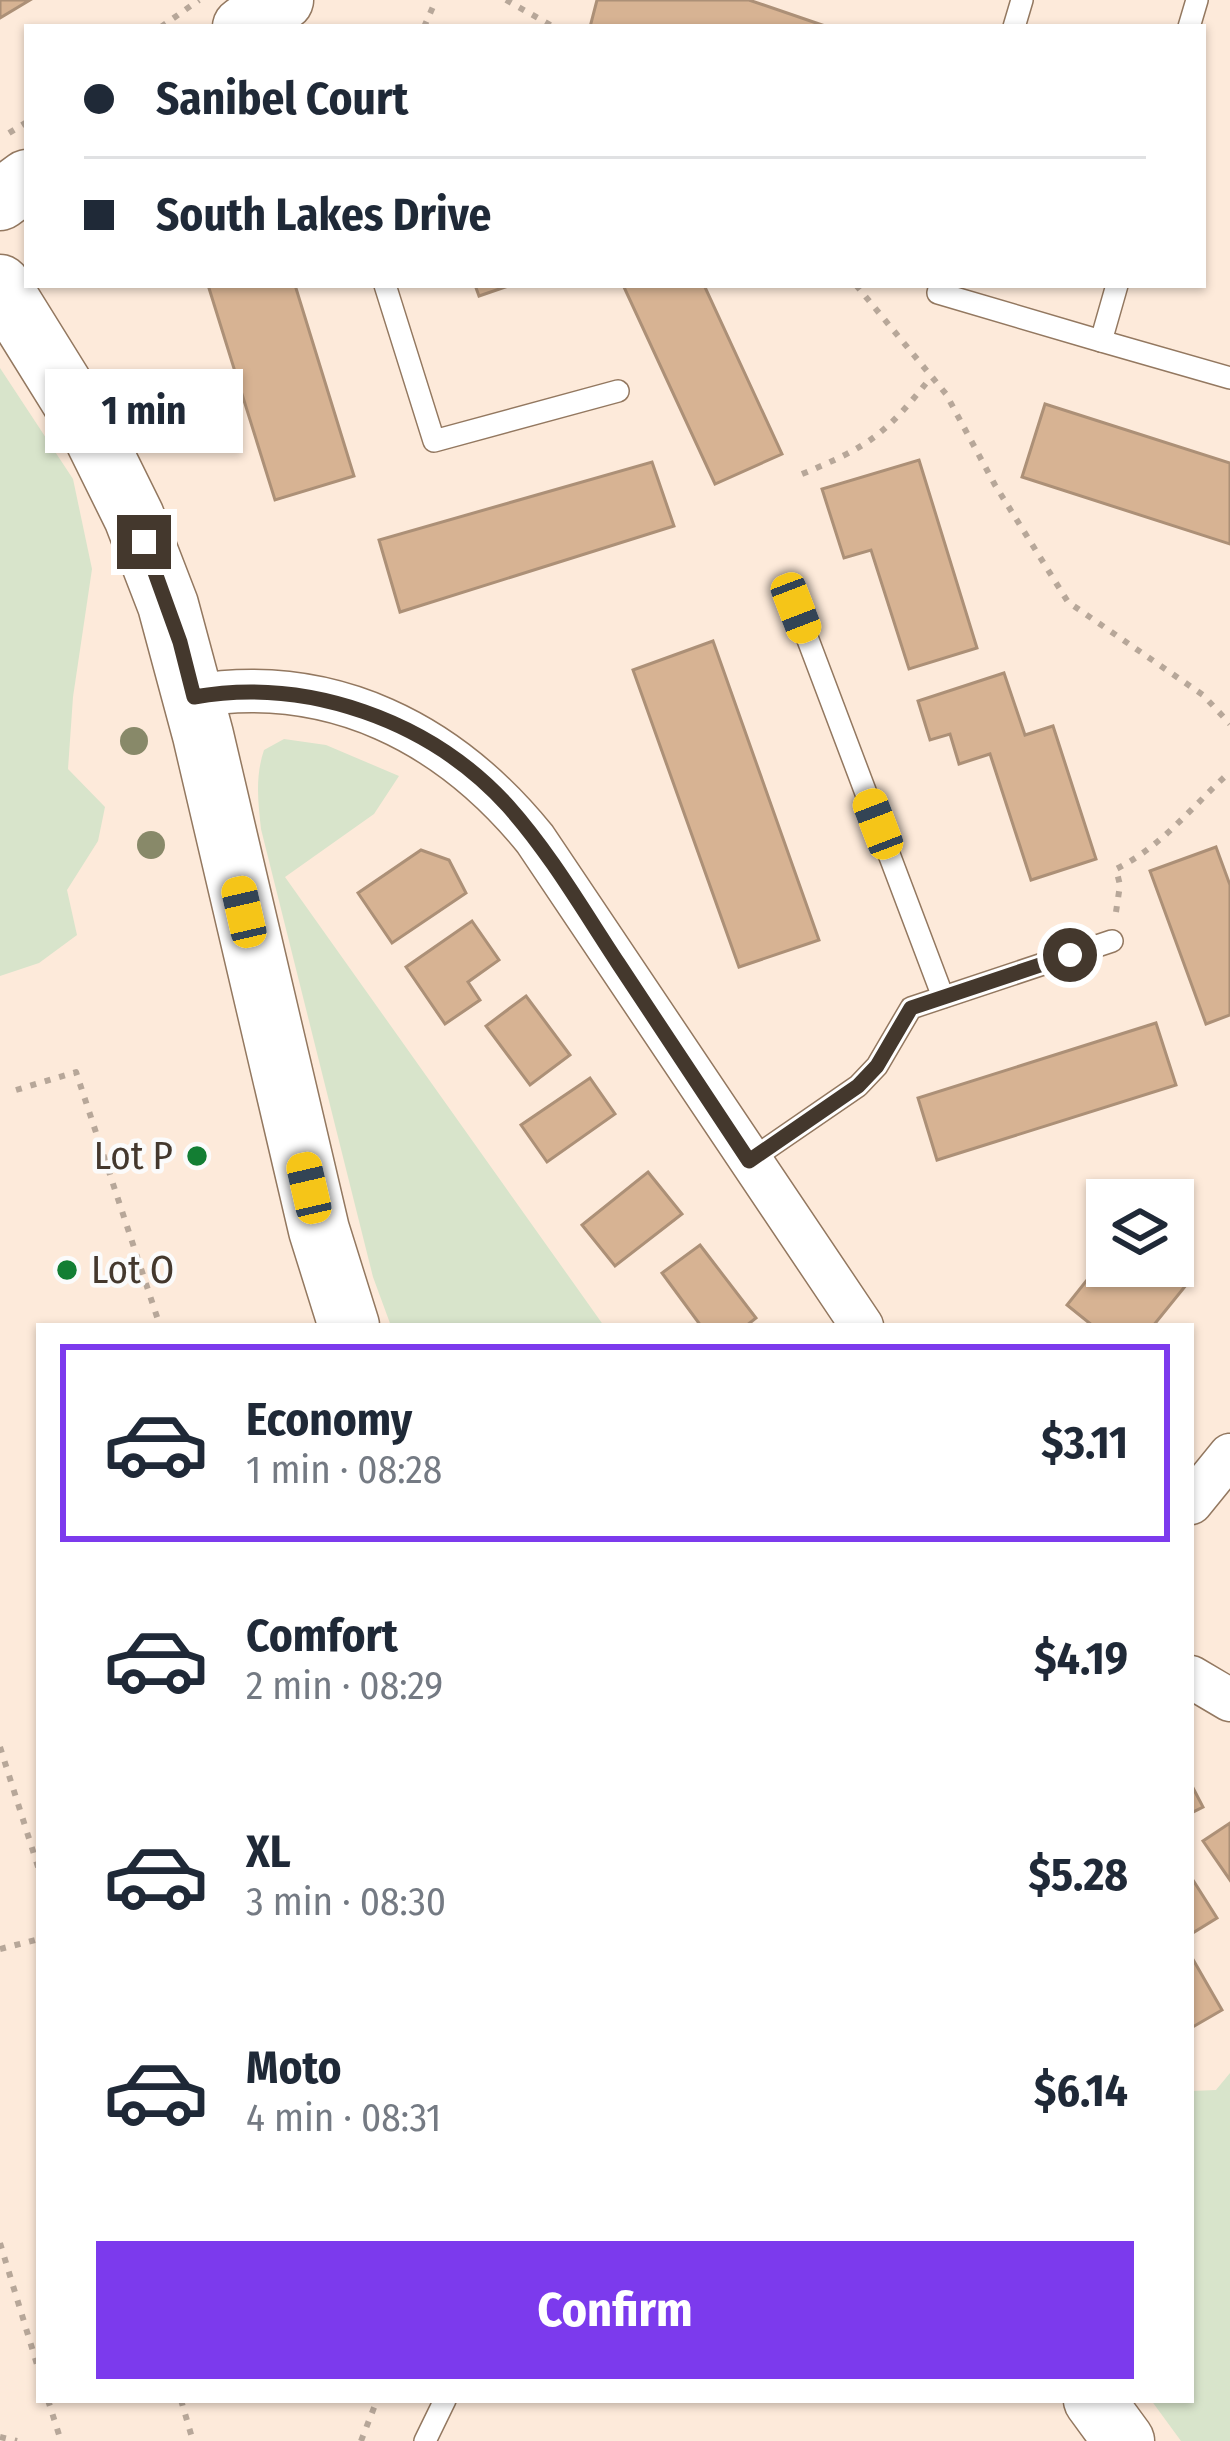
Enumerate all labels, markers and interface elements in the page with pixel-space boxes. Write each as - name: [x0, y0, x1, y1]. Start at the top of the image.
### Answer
- text: Sanibel Court: [156, 72, 408, 126]
- text: South Lakes Drive: [156, 188, 491, 242]
- callout: 1 min: [45, 368, 243, 452]
- text: 1 min: [102, 388, 186, 434]
- route end: [117, 515, 171, 569]
- car: [766, 568, 826, 648]
- car: [848, 784, 908, 864]
- car: [218, 873, 270, 951]
- route start: [1043, 928, 1097, 982]
- place label: Lot P: [94, 1133, 173, 1179]
- marker: Lot P: [184, 1143, 210, 1169]
- car: [283, 1149, 335, 1227]
- map controls: [1086, 1179, 1194, 1287]
- button: layers: [1086, 1179, 1194, 1287]
- place label: Lot O: [91, 1247, 174, 1293]
- marker: Lot O: [54, 1257, 80, 1283]
- icon: car: [102, 1389, 210, 1497]
- text: Economy: [246, 1393, 412, 1447]
- text: $3.11: [1041, 1416, 1128, 1470]
- text: 1 min · 08:28: [246, 1447, 442, 1493]
- icon: car: [102, 1605, 210, 1713]
- text: Comfort: [246, 1609, 398, 1663]
- text: $4.19: [1034, 1632, 1128, 1686]
- text: 2 min · 08:29: [246, 1663, 443, 1709]
- icon: car: [102, 1821, 210, 1929]
- text: XL: [246, 1825, 291, 1879]
- text: $5.28: [1029, 1848, 1128, 1902]
- text: 3 min · 08:30: [246, 1879, 446, 1925]
- icon: car: [102, 2037, 210, 2145]
- text: Moto: [246, 2041, 342, 2095]
- text: $6.14: [1034, 2064, 1128, 2118]
- text: 4 min · 08:31: [246, 2095, 441, 2141]
- button: Confirm: [96, 2241, 1134, 2379]

